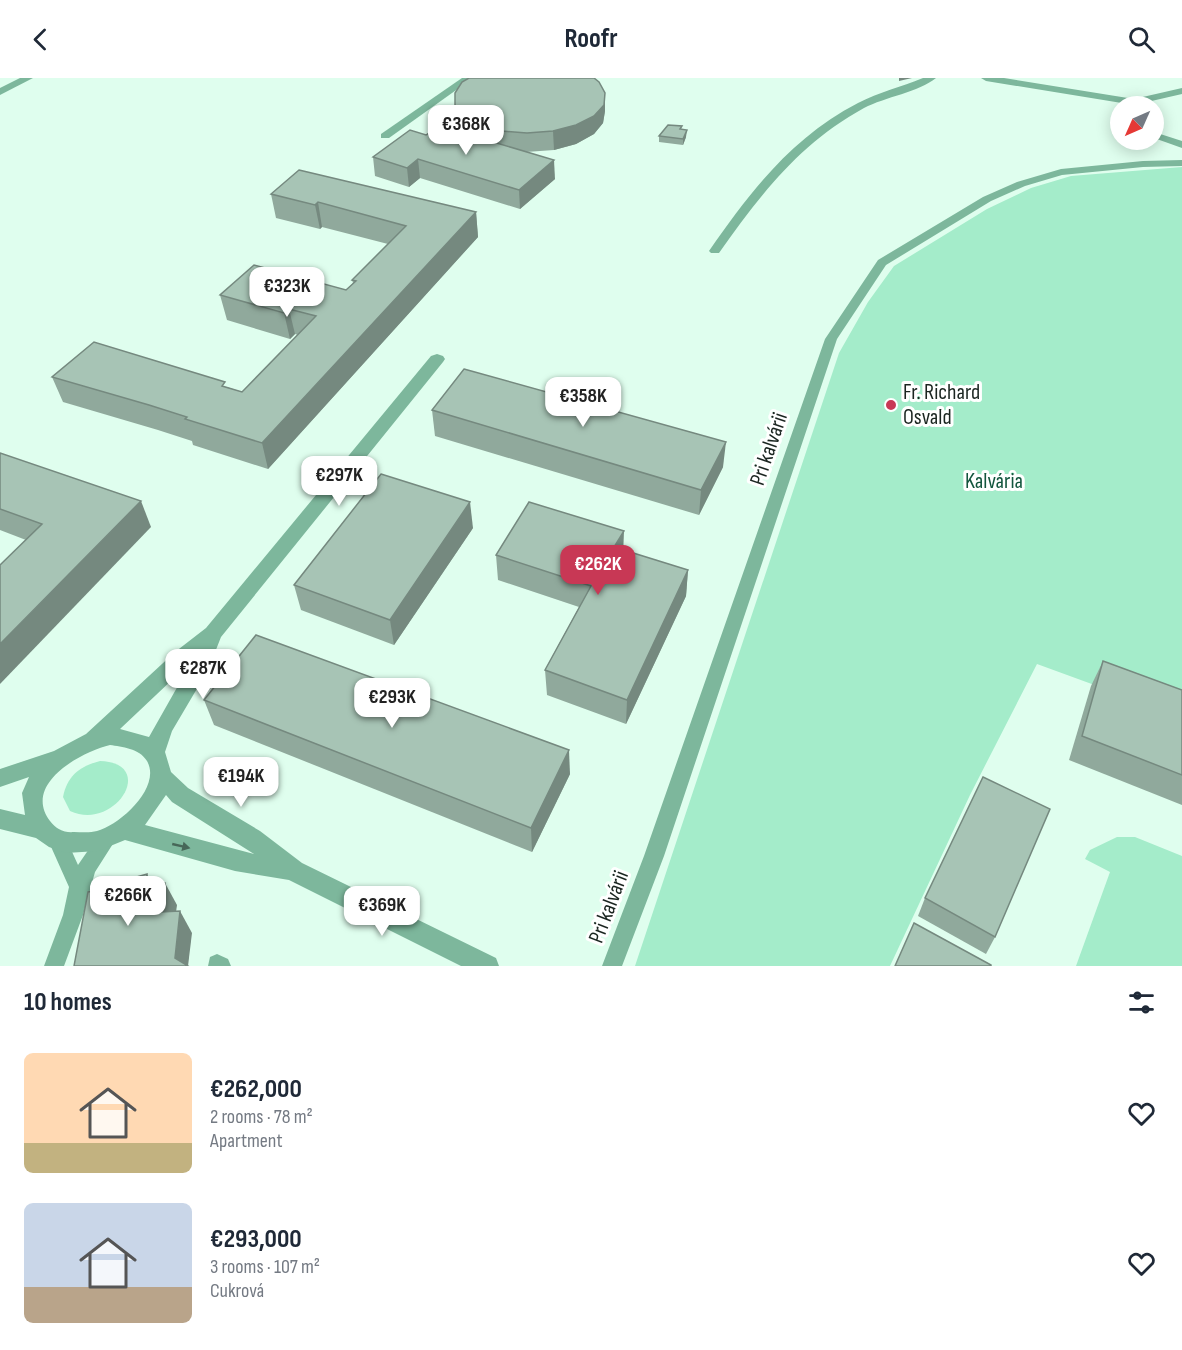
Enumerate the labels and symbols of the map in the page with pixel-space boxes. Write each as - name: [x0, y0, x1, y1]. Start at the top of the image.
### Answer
- north arrow: [1110, 96, 1164, 150]
- pin: €368K: [424, 105, 508, 156]
- pin: €323K: [245, 267, 329, 318]
- pin: €358K: [541, 377, 625, 428]
- place label: Fr. Richard Osvald: [903, 379, 980, 431]
- marker: Fr. Richard Osvald: [884, 398, 898, 412]
- street label: Pri kalvárii: [744, 409, 794, 489]
- pin: €297K: [297, 456, 381, 507]
- park label: Kalvária: [965, 468, 1023, 495]
- pin: €262K: [556, 545, 640, 596]
- pin: €287K: [161, 649, 245, 700]
- pin: €293K: [350, 678, 434, 729]
- pin: €194K: [199, 757, 283, 808]
- one-way arrow: [172, 842, 191, 851]
- street label: Pri kalvárii: [583, 867, 635, 947]
- pin: €266K: [86, 876, 170, 927]
- pin: €369K: [340, 886, 424, 937]

